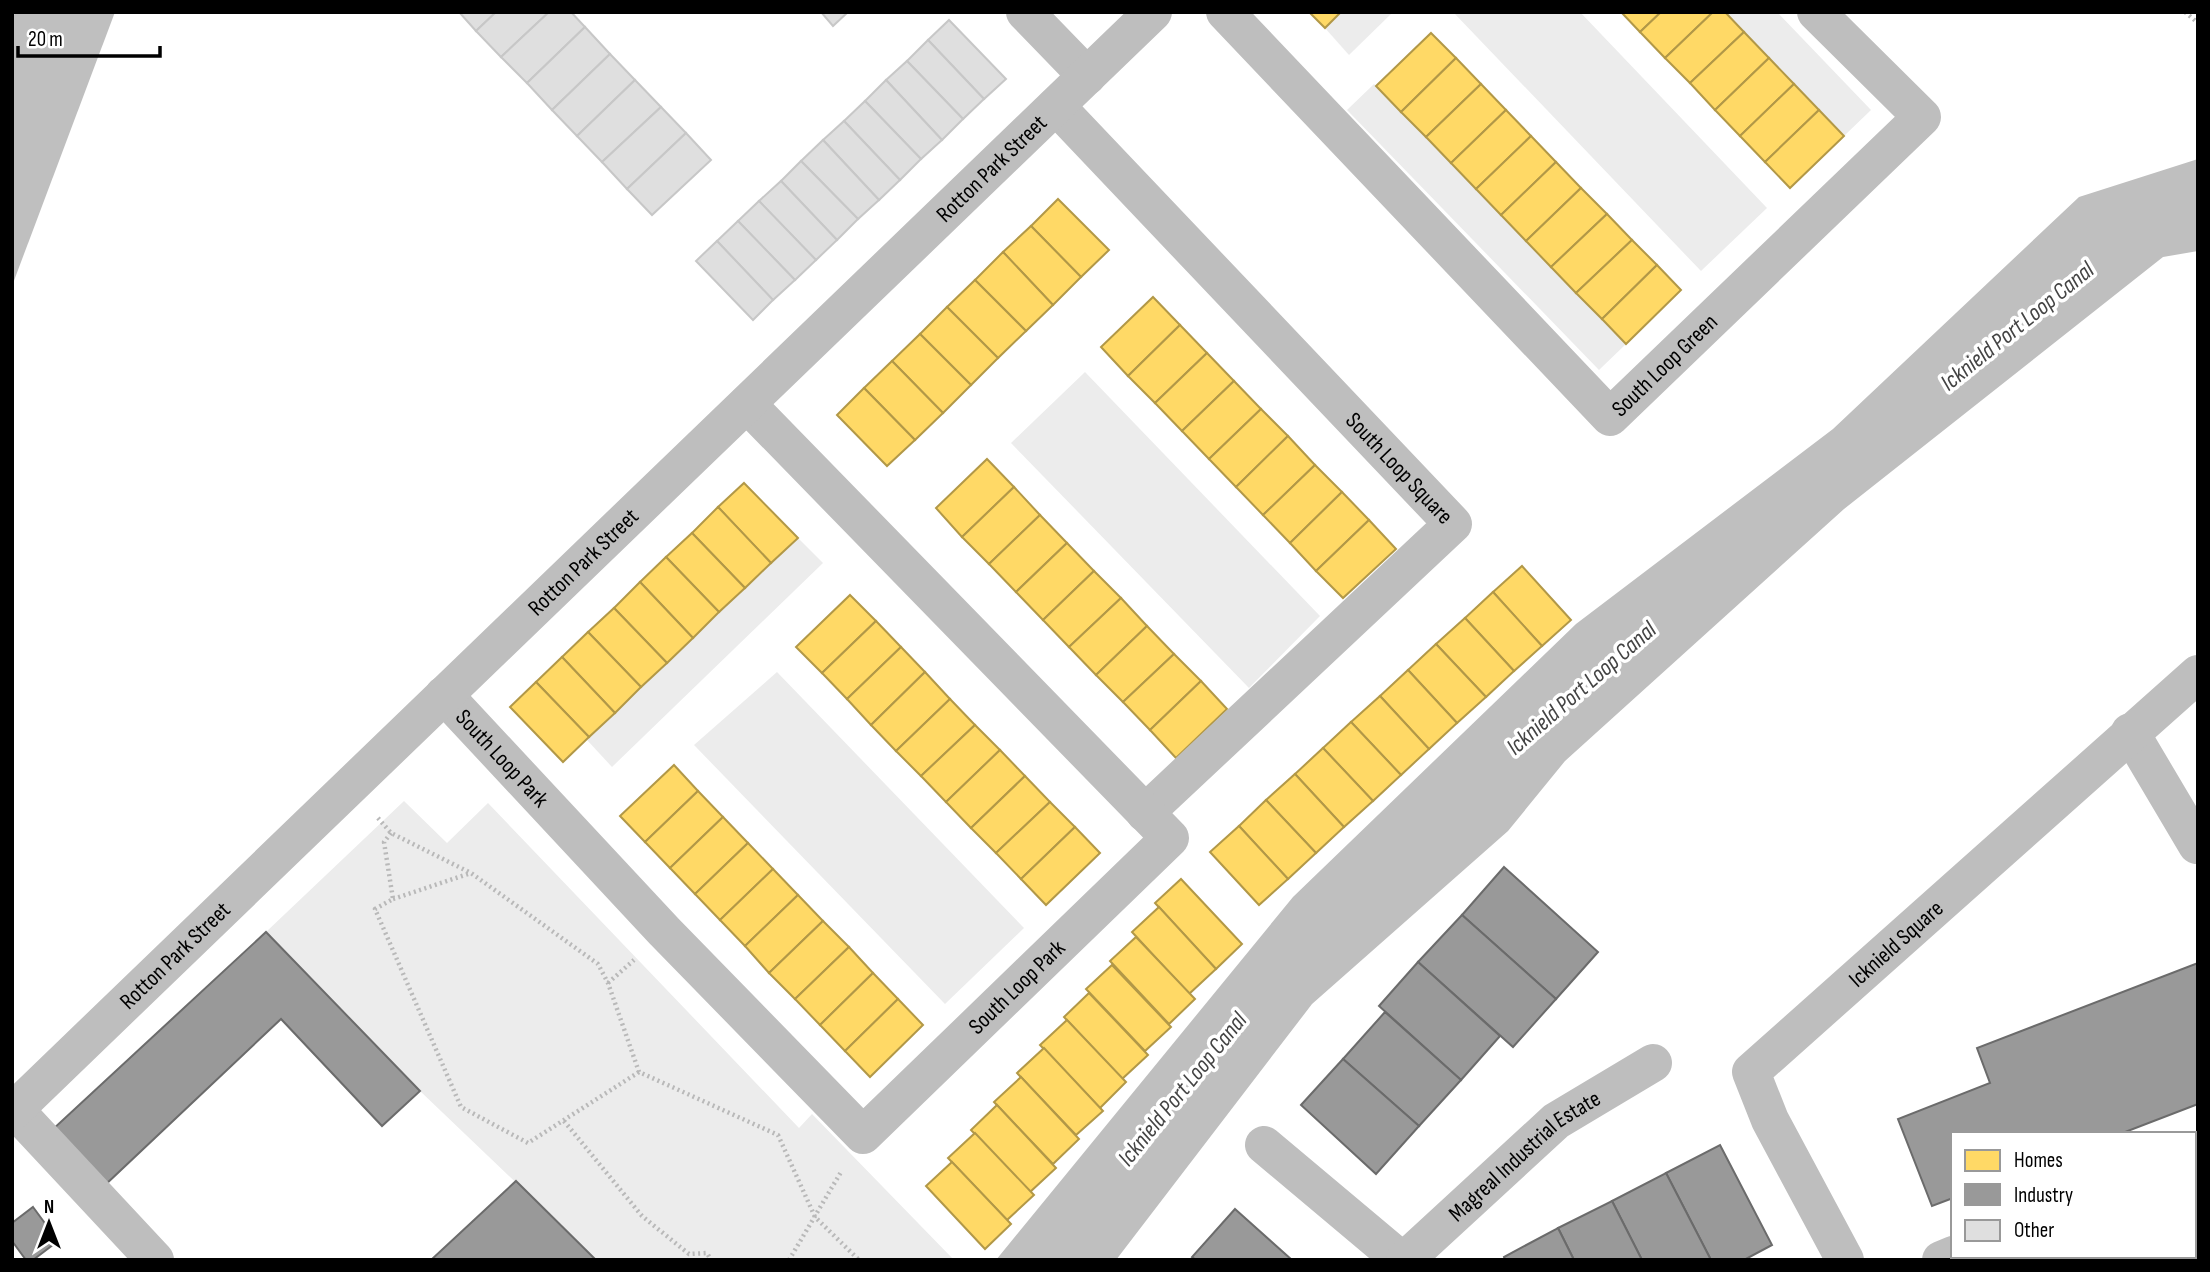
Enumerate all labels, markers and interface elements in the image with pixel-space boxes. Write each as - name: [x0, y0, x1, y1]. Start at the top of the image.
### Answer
- scale bar: [18, 14, 159, 58]
- text: 20 m: [28, 27, 63, 52]
- street label: Rotton Park Street: [931, 109, 1053, 228]
- water label: Icknield Port Loop Canal: [1935, 255, 2100, 397]
- street label: South Loop Green: [1606, 308, 1724, 423]
- street label: South Loop Square: [1339, 407, 1458, 530]
- street label: Rotton Park Street: [522, 503, 645, 622]
- water label: Icknield Port Loop Canal: [1500, 615, 1663, 761]
- street label: South Loop Park: [449, 704, 555, 814]
- street label: Icknield Square: [1843, 895, 1949, 993]
- street label: Rotton Park Street: [114, 896, 236, 1015]
- street label: South Loop Park: [963, 934, 1071, 1040]
- water label: Icknield Port Loop Canal: [1112, 1006, 1254, 1172]
- street label: Magreal Industrial Estate: [1443, 1085, 1606, 1228]
- legend: [1951, 1132, 2196, 1258]
- text: Homes: [2014, 1148, 2063, 1173]
- text: Industry: [2014, 1183, 2073, 1208]
- north arrow: [14, 1188, 84, 1258]
- text: N: [44, 1196, 54, 1219]
- text: Other: [2014, 1218, 2054, 1243]

